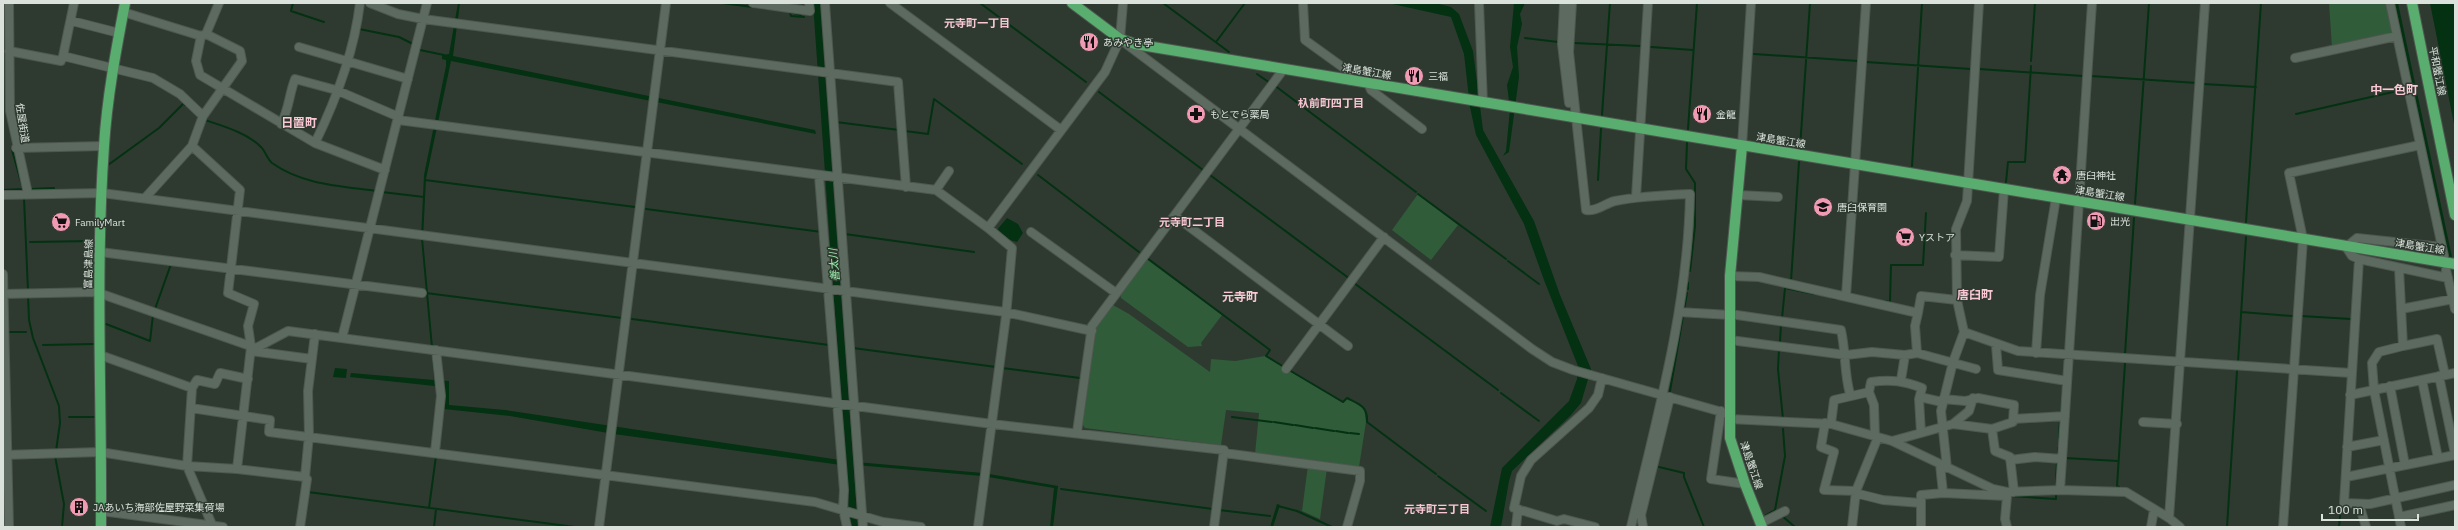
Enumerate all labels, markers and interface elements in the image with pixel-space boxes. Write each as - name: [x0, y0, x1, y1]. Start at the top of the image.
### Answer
- district label: 元寺町一丁目: [944, 16, 1010, 30]
- restaurant icon: あみやき亭: [1078, 31, 1100, 53]
- place label: あみやき亭: [1103, 36, 1153, 49]
- street label: 平和蟹江線: [2426, 45, 2449, 97]
- street label: 津島蟹江線: [1341, 61, 1393, 82]
- restaurant icon: 三福: [1403, 65, 1425, 87]
- place label: 三福: [1428, 70, 1448, 83]
- district label: 中一色町: [2370, 82, 2418, 97]
- district label: 杁前町四丁目: [1298, 96, 1364, 110]
- street label: 佐屋街道: [13, 102, 32, 144]
- pharmacy icon: もとでら薬局: [1185, 103, 1207, 125]
- restaurant icon: 金龍: [1691, 103, 1713, 125]
- place label: もとでら薬局: [1210, 108, 1270, 121]
- place label: 金龍: [1716, 108, 1736, 121]
- district label: 日置町: [281, 115, 317, 130]
- street label: 津島蟹江線: [1755, 130, 1807, 151]
- temple icon: 唐臼神社: [2051, 164, 2073, 186]
- place label: 唐臼神社: [2076, 169, 2116, 182]
- street label: 津島蟹江線: [2074, 183, 2126, 204]
- school or university icon: 唐臼保育園: [1812, 196, 1834, 218]
- place label: 唐臼保育園: [1837, 201, 1887, 214]
- fuel station icon: 出光: [2085, 210, 2107, 232]
- supermarket icon: FamilyMart: [50, 211, 72, 233]
- district label: 元寺町二丁目: [1159, 215, 1225, 229]
- place label: 出光: [2110, 215, 2130, 228]
- place label: FamilyMart: [75, 216, 126, 229]
- supermarket icon: Yストア: [1894, 226, 1916, 248]
- place label: Yストア: [1919, 231, 1955, 244]
- street label: 津島蟹江線: [2394, 236, 2446, 257]
- street label: 富島津島線: [82, 239, 95, 289]
- water label: 善太川: [826, 247, 842, 282]
- district label: 唐臼町: [1957, 287, 1993, 302]
- district label: 元寺町: [1222, 289, 1258, 304]
- street label: 津島蟹江線: [1737, 439, 1766, 491]
- building icon: JAあいち海部佐屋野菜集荷場: [68, 496, 90, 518]
- scale bar: [2322, 496, 2418, 522]
- place label: JAあいち海部佐屋野菜集荷場: [93, 501, 224, 514]
- district label: 元寺町三丁目: [1404, 502, 1470, 516]
- text: 100 m: [2328, 502, 2363, 517]

